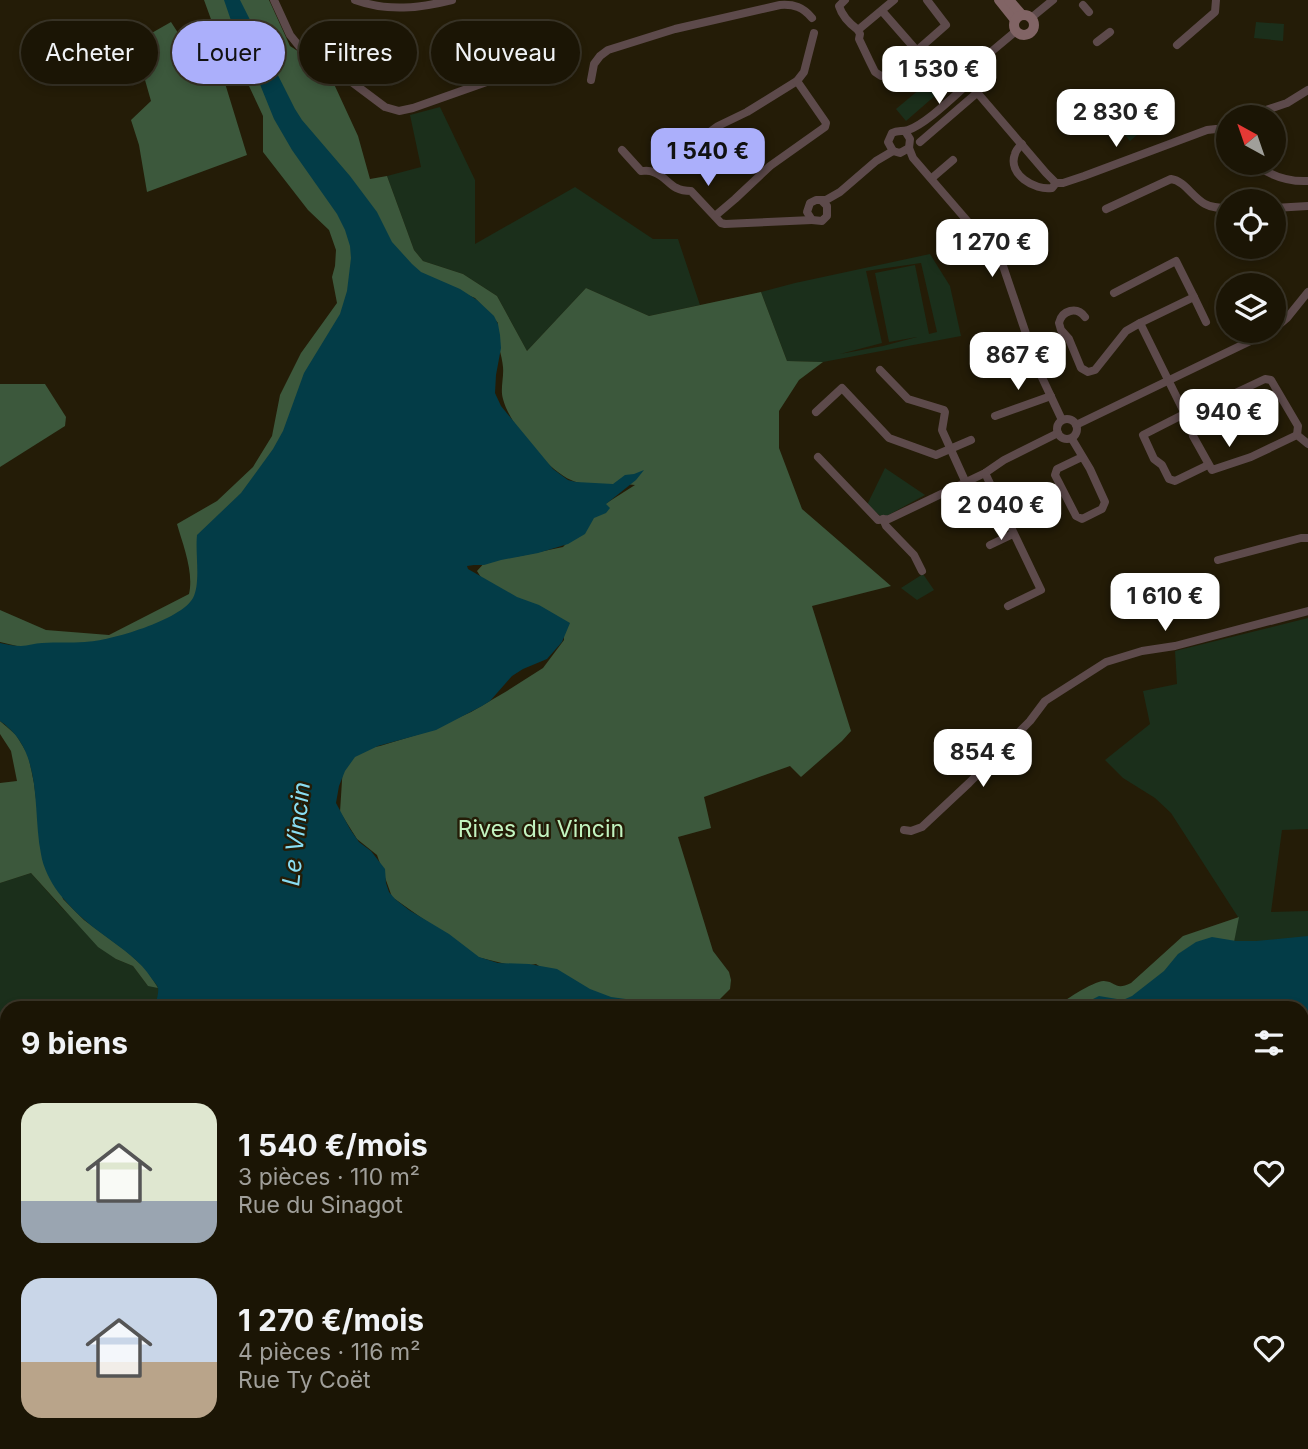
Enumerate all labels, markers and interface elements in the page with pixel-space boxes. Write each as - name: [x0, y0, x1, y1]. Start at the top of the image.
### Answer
- chip: Acheter: [21, 21, 158, 84]
- chip: Louer: [172, 21, 285, 84]
- chip: Filtres: [299, 21, 417, 84]
- chip: Nouveau: [431, 21, 580, 84]
- pin: 1 530 €: [874, 46, 1004, 106]
- text: 1 530 €: [898, 55, 980, 83]
- pin: 2 830 €: [1051, 90, 1181, 149]
- text: 2 830 €: [1073, 98, 1159, 126]
- north arrow: [1216, 105, 1286, 175]
- map controls: [1216, 105, 1286, 343]
- pin: 1 540 €: [643, 128, 773, 188]
- text: 1 540 €: [667, 137, 749, 165]
- button: locate: [1216, 189, 1286, 259]
- pin: 1 270 €: [927, 219, 1057, 279]
- text: 1 270 €: [952, 228, 1032, 256]
- button: layers: [1216, 273, 1286, 343]
- pin: 867 €: [969, 332, 1067, 392]
- text: 867 €: [986, 341, 1050, 369]
- pin: 940 €: [1180, 390, 1278, 449]
- text: 940 €: [1195, 398, 1263, 426]
- pin: 2 040 €: [936, 482, 1066, 542]
- text: 2 040 €: [957, 491, 1045, 519]
- pin: 1 610 €: [1100, 574, 1230, 633]
- text: 1 610 €: [1127, 582, 1203, 610]
- pin: 854 €: [934, 730, 1032, 789]
- text: 854 €: [950, 738, 1016, 766]
- water label: Le Vincin: [276, 781, 316, 887]
- park label: Rives du Vincin: [458, 815, 624, 843]
- icon: filters: [1250, 1024, 1288, 1062]
- text: 9 biens: [21, 1025, 128, 1061]
- text: 1 540 €/mois: [238, 1127, 428, 1163]
- icon: home: [77, 1131, 161, 1215]
- icon: heart: [1250, 1154, 1288, 1192]
- text: 3 pièces · 110 m²: [238, 1163, 420, 1191]
- text: Rue du Sinagot: [238, 1191, 403, 1219]
- text: 1 270 €/mois: [238, 1302, 424, 1338]
- icon: home: [77, 1306, 161, 1390]
- icon: heart: [1250, 1329, 1288, 1367]
- text: 4 pièces · 116 m²: [238, 1338, 420, 1366]
- text: Rue Ty Coët: [238, 1366, 371, 1394]

